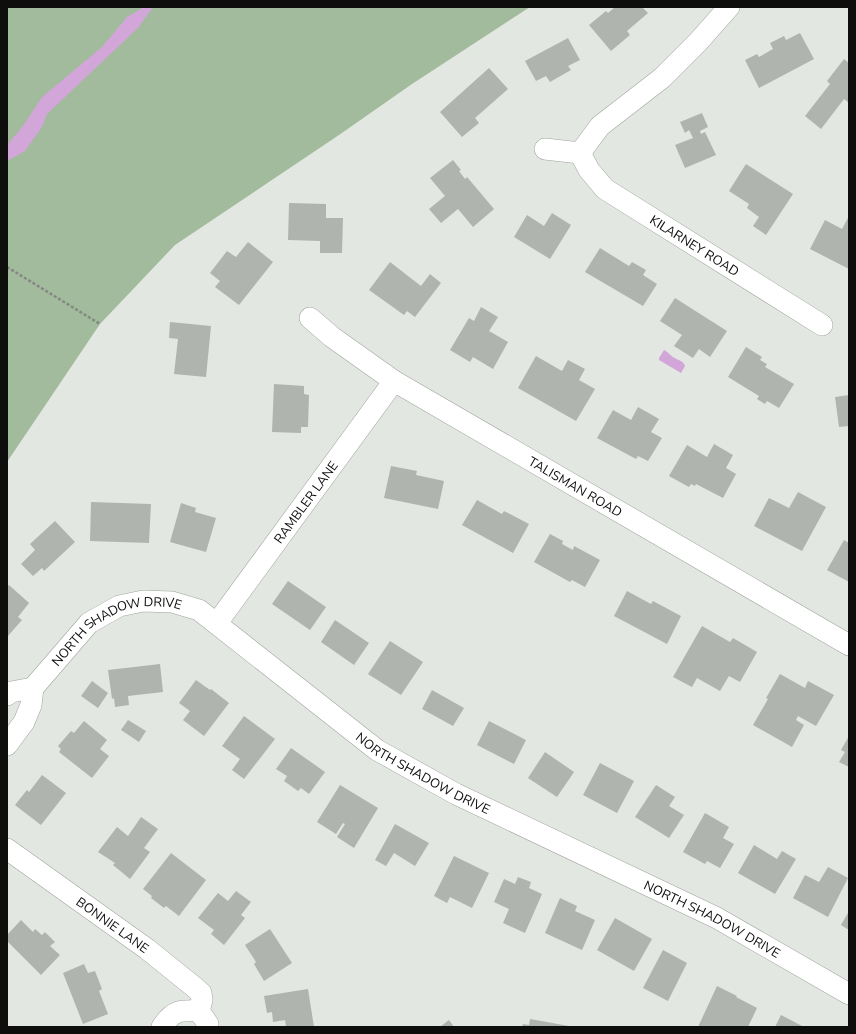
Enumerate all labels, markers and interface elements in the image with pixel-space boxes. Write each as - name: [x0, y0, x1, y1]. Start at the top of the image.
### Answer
- street label: KILARNEY ROAD: [646, 211, 742, 281]
- street label: TALISMAN ROAD: [525, 453, 625, 522]
- street label: RAMBLER LANE: [270, 458, 343, 547]
- street label: NORTH SHADOW DRIVE: [48, 593, 184, 670]
- street label: NORTH SHADOW DRIVE: [352, 729, 493, 819]
- street label: NORTH SHADOW DRIVE: [641, 877, 783, 963]
- street label: BONNIE LANE: [72, 893, 152, 958]

